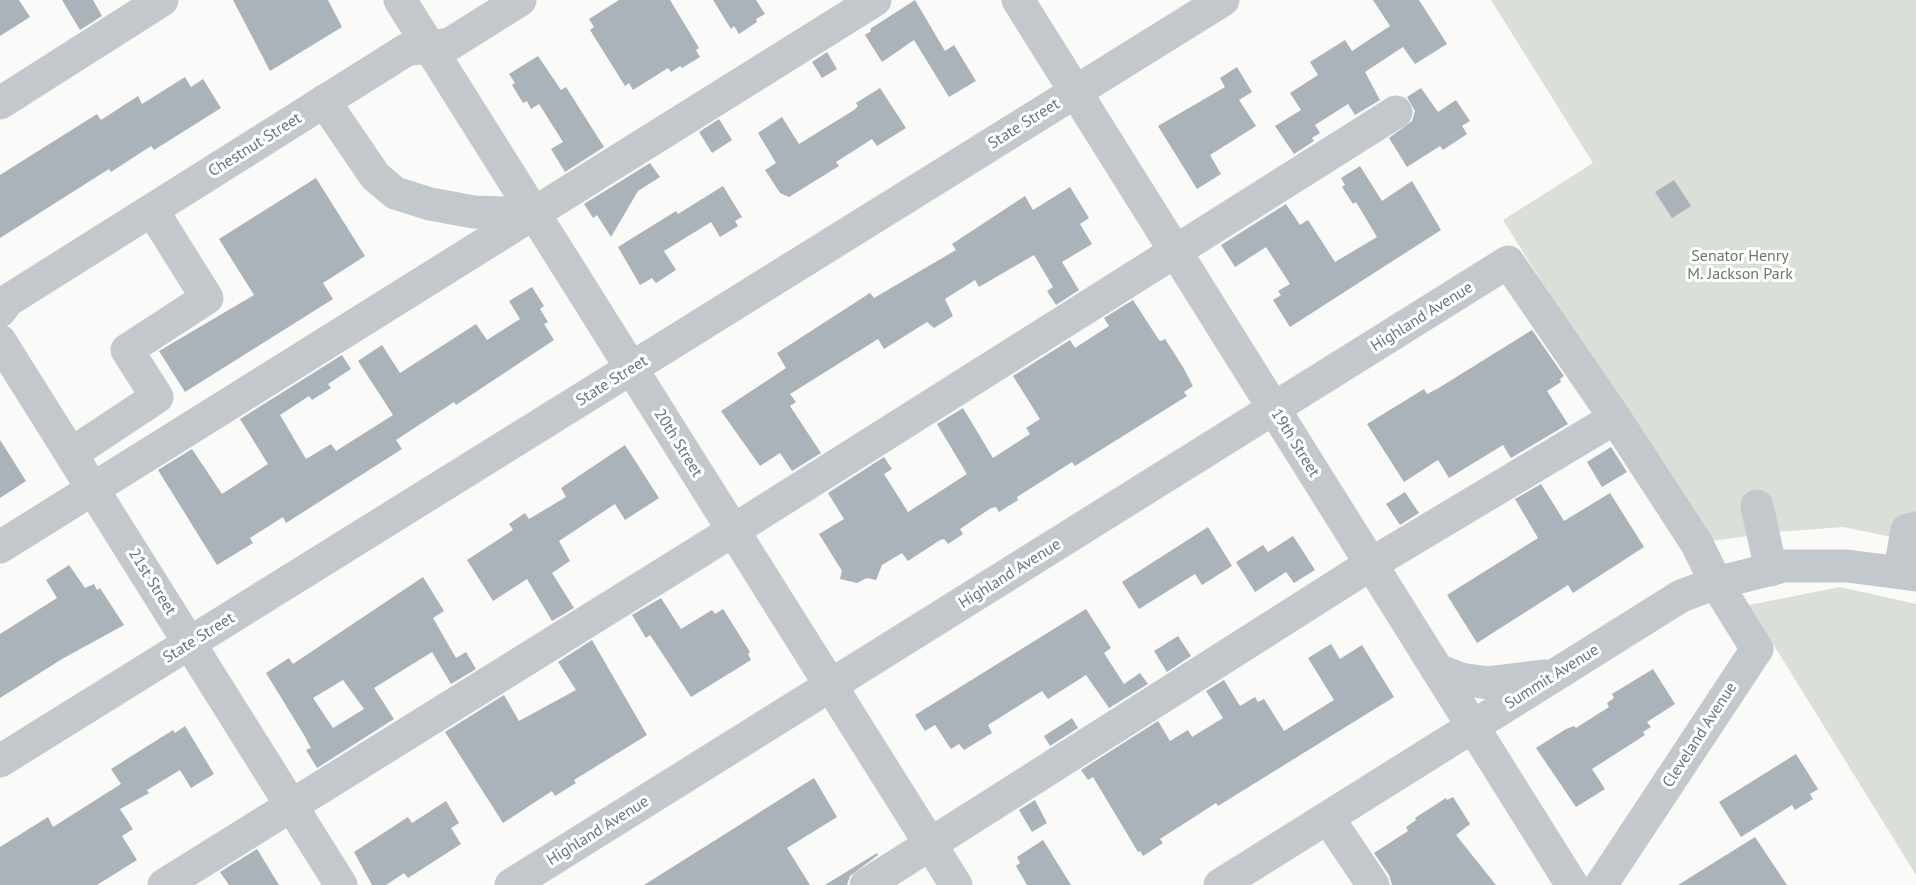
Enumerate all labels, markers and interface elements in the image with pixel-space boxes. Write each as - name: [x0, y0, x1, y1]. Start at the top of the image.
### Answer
- street label: State Street: [985, 95, 1063, 153]
- street label: Chestnut Street: [205, 109, 305, 181]
- park label: Senator Henry M. Jackson Park: [1687, 246, 1793, 284]
- street label: Highland Avenue: [1367, 278, 1477, 356]
- street label: State Street: [573, 352, 651, 410]
- street label: 20th Street: [650, 405, 706, 481]
- street label: 19th Street: [1267, 405, 1323, 481]
- street label: Highland Avenue: [955, 535, 1065, 613]
- street label: 21st Street: [124, 545, 180, 619]
- street label: State Street: [160, 609, 238, 667]
- street label: Summit Avenue: [1502, 640, 1602, 714]
- street label: Cleveland Avenue: [1659, 679, 1741, 791]
- street label: Highland Avenue: [543, 792, 653, 870]

